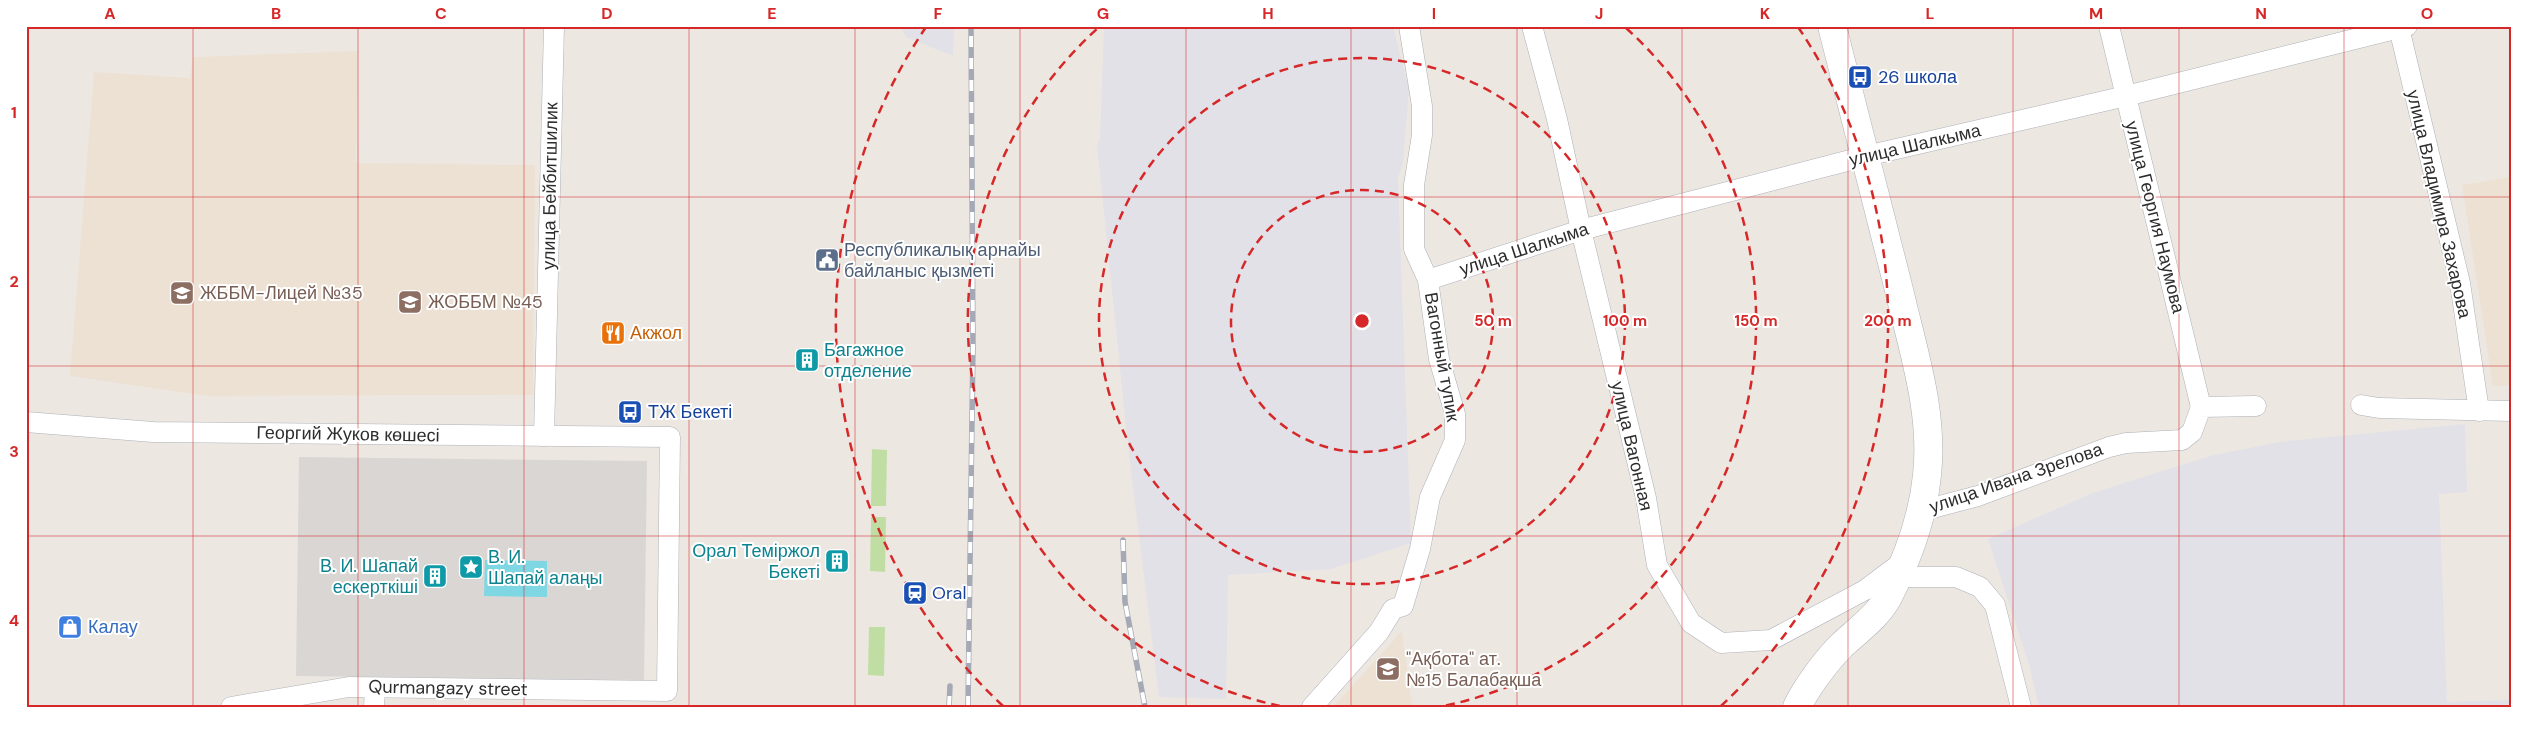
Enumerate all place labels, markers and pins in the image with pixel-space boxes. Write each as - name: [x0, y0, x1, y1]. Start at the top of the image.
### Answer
- bus stop icon: 26 школа: [1847, 64, 1873, 90]
- place label: 26 школа: [1878, 65, 1958, 89]
- place label: Республикалық арнайы байланыс қызметі: [844, 238, 1041, 283]
- public building icon: Республикалық арнайы байланыс қызметі: [814, 247, 840, 273]
- school or university icon: ЖББМ-Лицей №35: [169, 280, 195, 306]
- place label: ЖББМ-Лицей №35: [200, 281, 363, 305]
- school or university icon: ЖОББМ №45: [397, 289, 423, 315]
- place label: ЖОББМ №45: [428, 290, 543, 314]
- centre of rings: [1353, 312, 1371, 330]
- restaurant icon: Акжол: [600, 320, 626, 346]
- place label: Акжол: [630, 321, 682, 345]
- place label: Багажное отделение: [824, 338, 912, 383]
- building icon: Багажное отделение: [794, 347, 820, 373]
- bus stop icon: ТЖ Бекеті: [617, 399, 643, 425]
- place label: ТЖ Бекеті: [648, 400, 732, 424]
- place label: Орал Теміржол Бекеті: [692, 539, 820, 584]
- place label: В. И. Шапай алаңы: [488, 545, 603, 590]
- building icon: Орал Теміржол Бекеті: [824, 548, 850, 574]
- place label: В. И. Шапай ескерткіші: [320, 554, 418, 599]
- place icon: В. И. Шапай алаңы: [458, 554, 484, 580]
- building icon: В. И. Шапай ескерткіші: [422, 563, 448, 589]
- station icon: Oral: [902, 580, 928, 606]
- place label: Oral: [932, 581, 966, 605]
- shop icon: Калау: [57, 614, 83, 640]
- place label: Калау: [88, 615, 138, 639]
- place label: "Ақбота" ат. №15 Балабақша: [1406, 647, 1542, 692]
- school or university icon: "Ақбота" ат. №15 Балабақша: [1375, 656, 1401, 682]

